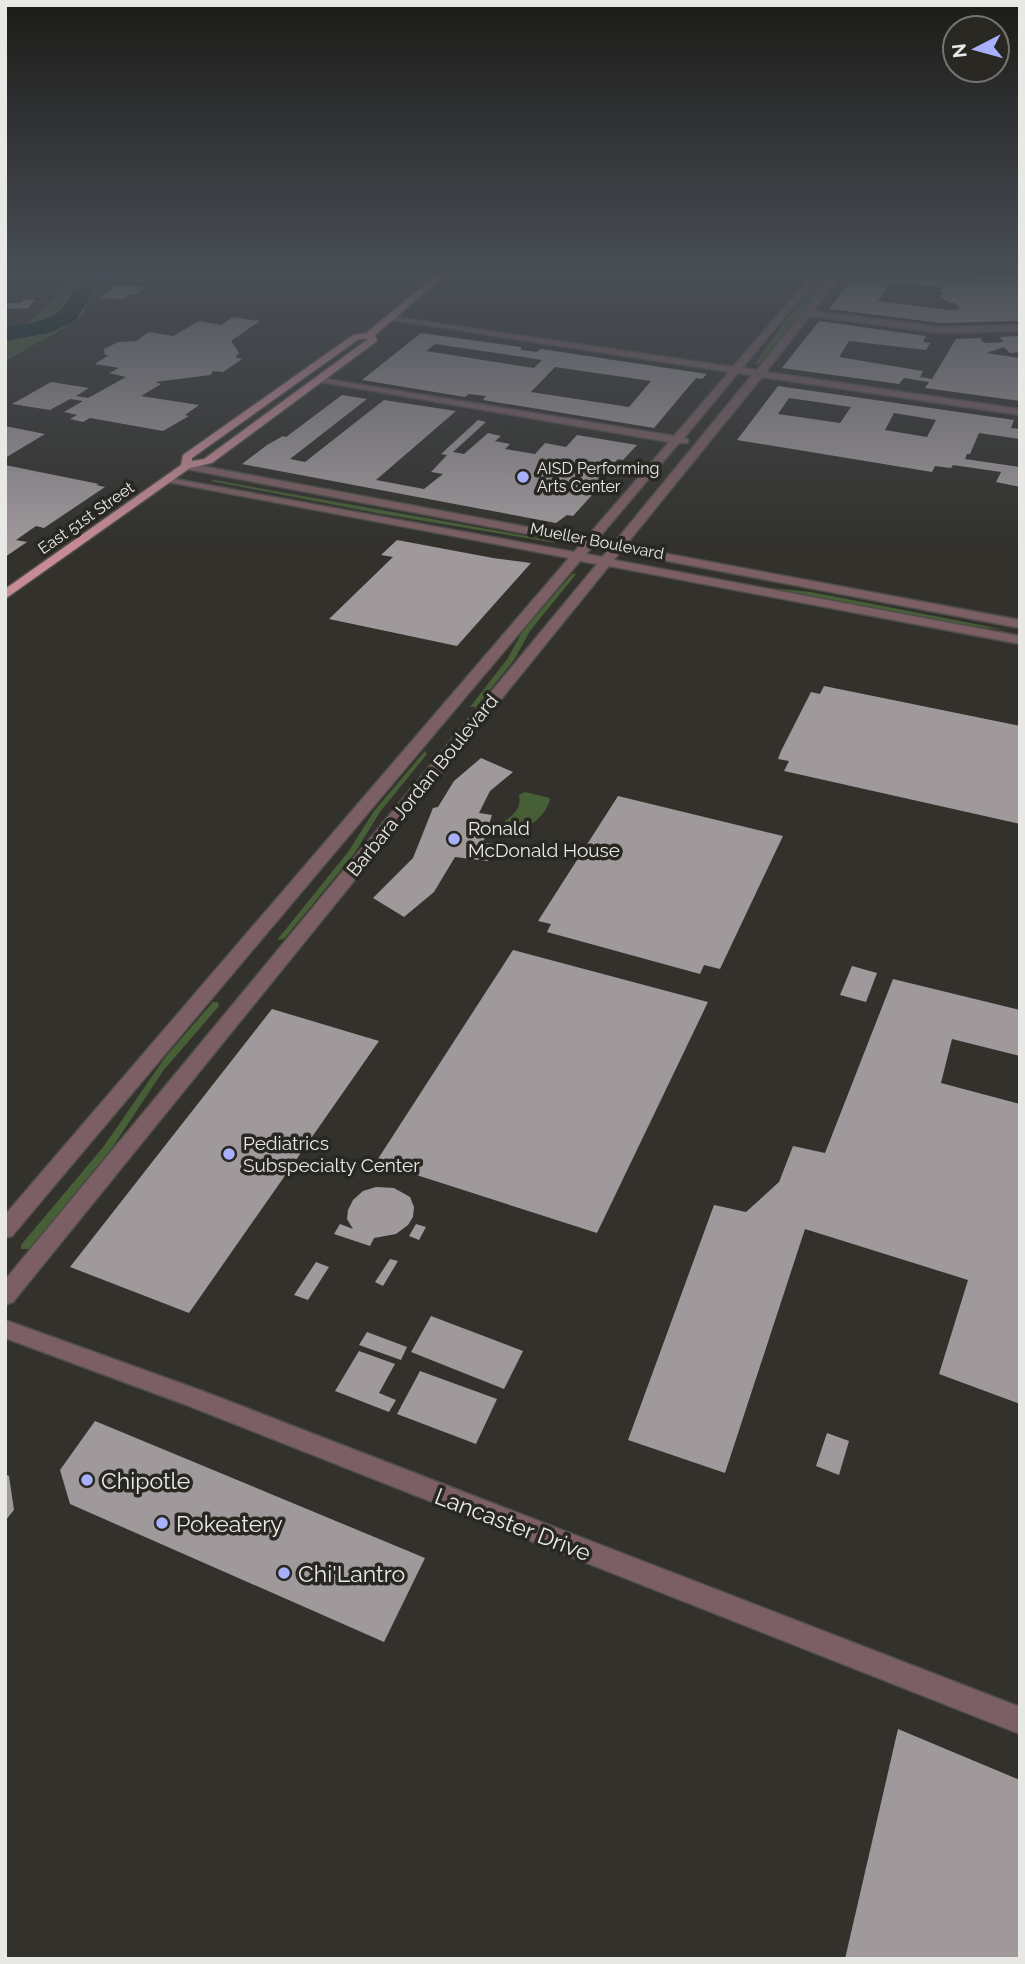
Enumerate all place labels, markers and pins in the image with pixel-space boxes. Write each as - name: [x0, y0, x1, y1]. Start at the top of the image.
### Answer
- place label: AISD Performing Arts Center: [537, 459, 659, 496]
- marker: AISD Performing Arts Center: [515, 469, 531, 485]
- place label: Ronald McDonald House: [468, 817, 620, 861]
- marker: Ronald McDonald House: [446, 831, 462, 847]
- place label: Pediatrics Subspecialty Center: [243, 1132, 420, 1176]
- marker: Pediatrics Subspecialty Center: [221, 1146, 237, 1162]
- place label: Chipotle: [101, 1467, 190, 1494]
- marker: Chipotle: [79, 1472, 95, 1488]
- place label: Pokeatery: [176, 1510, 283, 1537]
- marker: Pokeatery: [154, 1515, 170, 1531]
- place label: Chi'Lantro: [298, 1560, 405, 1587]
- marker: Chi'Lantro: [276, 1565, 292, 1581]

